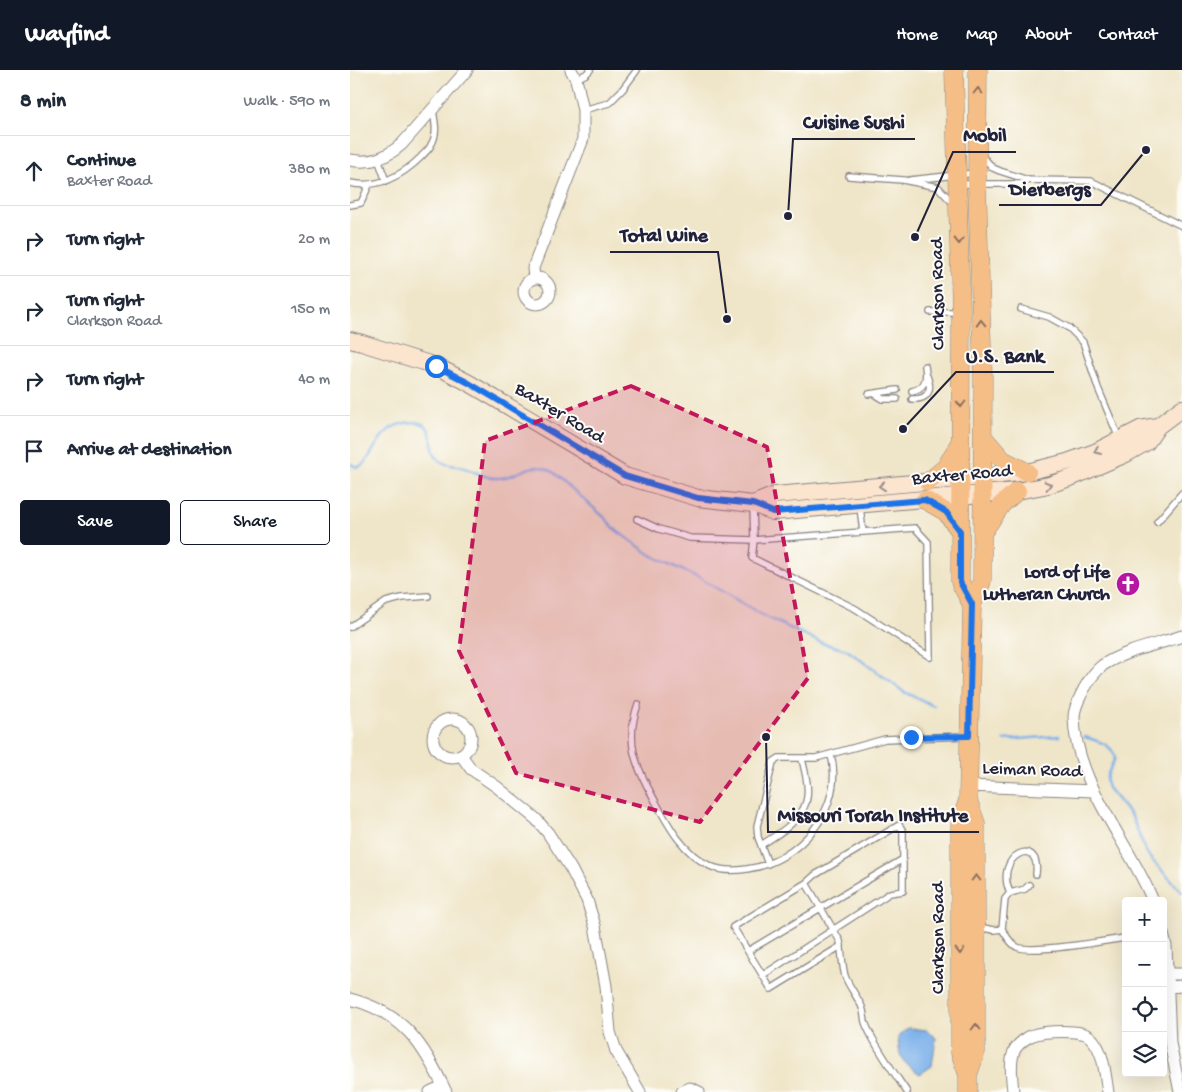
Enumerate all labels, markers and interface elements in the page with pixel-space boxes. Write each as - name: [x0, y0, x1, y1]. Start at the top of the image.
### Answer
- text: Wayfind: [25, 21, 109, 50]
- text: Home: [896, 25, 938, 46]
- text: Map: [966, 25, 997, 46]
- text: About: [1025, 25, 1071, 46]
- text: Contact: [1099, 25, 1157, 46]
- one-way arrow: [973, 87, 983, 94]
- text: 8 min: [20, 90, 66, 115]
- text: Walk · 590 m: [244, 93, 330, 112]
- callout: Cuisine Sushi: [793, 104, 915, 139]
- text: Cuisine Sushi: [802, 113, 905, 136]
- callout: Mobil: [953, 117, 1016, 152]
- text: Mobil: [963, 126, 1007, 149]
- text: Continue: [67, 150, 136, 173]
- icon: ahead: [20, 157, 48, 185]
- text: 380 m: [289, 161, 330, 180]
- callout: Dierbergs: [999, 170, 1101, 205]
- text: Baxter Road: [67, 173, 152, 192]
- text: Dierbergs: [1007, 180, 1092, 203]
- callout: Total Wine: [610, 217, 718, 252]
- text: Total Wine: [618, 226, 708, 249]
- icon: right: [20, 227, 48, 255]
- text: Turn right: [67, 229, 143, 252]
- text: 20 m: [298, 231, 330, 250]
- street label: Clarkson Road: [926, 236, 951, 350]
- one-way arrow: [954, 238, 964, 245]
- text: Turn right: [67, 290, 143, 313]
- icon: right: [20, 297, 48, 325]
- text: 150 m: [291, 301, 330, 320]
- text: Clarkson Road: [67, 313, 161, 332]
- one-way arrow: [976, 319, 987, 327]
- callout: U.S. Bank: [956, 337, 1054, 372]
- text: U.S. Bank: [966, 347, 1046, 370]
- route start: [425, 355, 448, 378]
- icon: right: [20, 367, 48, 395]
- text: Turn right: [67, 369, 143, 392]
- text: 40 m: [298, 371, 330, 390]
- street label: Baxter Road: [509, 378, 610, 451]
- one-way arrow: [956, 400, 966, 408]
- icon: arrive: [20, 437, 48, 465]
- text: Arrive at destination: [67, 439, 231, 462]
- one-way arrow: [1093, 444, 1102, 455]
- street label: Baxter Road: [910, 460, 1015, 492]
- one-way arrow: [878, 480, 886, 491]
- one-way arrow: [1044, 480, 1053, 491]
- button: Save: [20, 500, 170, 545]
- button: Share: [180, 500, 330, 545]
- place label: Lord of Life Lutheran Church: [983, 562, 1111, 607]
- church icon: Lord of Life Lutheran Church: [1115, 571, 1141, 597]
- route end: [900, 726, 923, 749]
- street label: Leiman Road: [982, 758, 1084, 784]
- callout: Missouri Torah Institute: [768, 797, 979, 832]
- text: Missouri Torah Institute: [778, 806, 969, 829]
- one-way arrow: [971, 874, 981, 882]
- street label: Clarkson Road: [928, 880, 951, 994]
- map controls: [1122, 897, 1167, 1077]
- button: +: [1122, 897, 1167, 942]
- button: −: [1122, 942, 1167, 987]
- one-way arrow: [955, 948, 965, 955]
- button: locate: [1122, 987, 1167, 1032]
- one-way arrow: [971, 1023, 981, 1031]
- button: layers: [1122, 1032, 1167, 1077]

